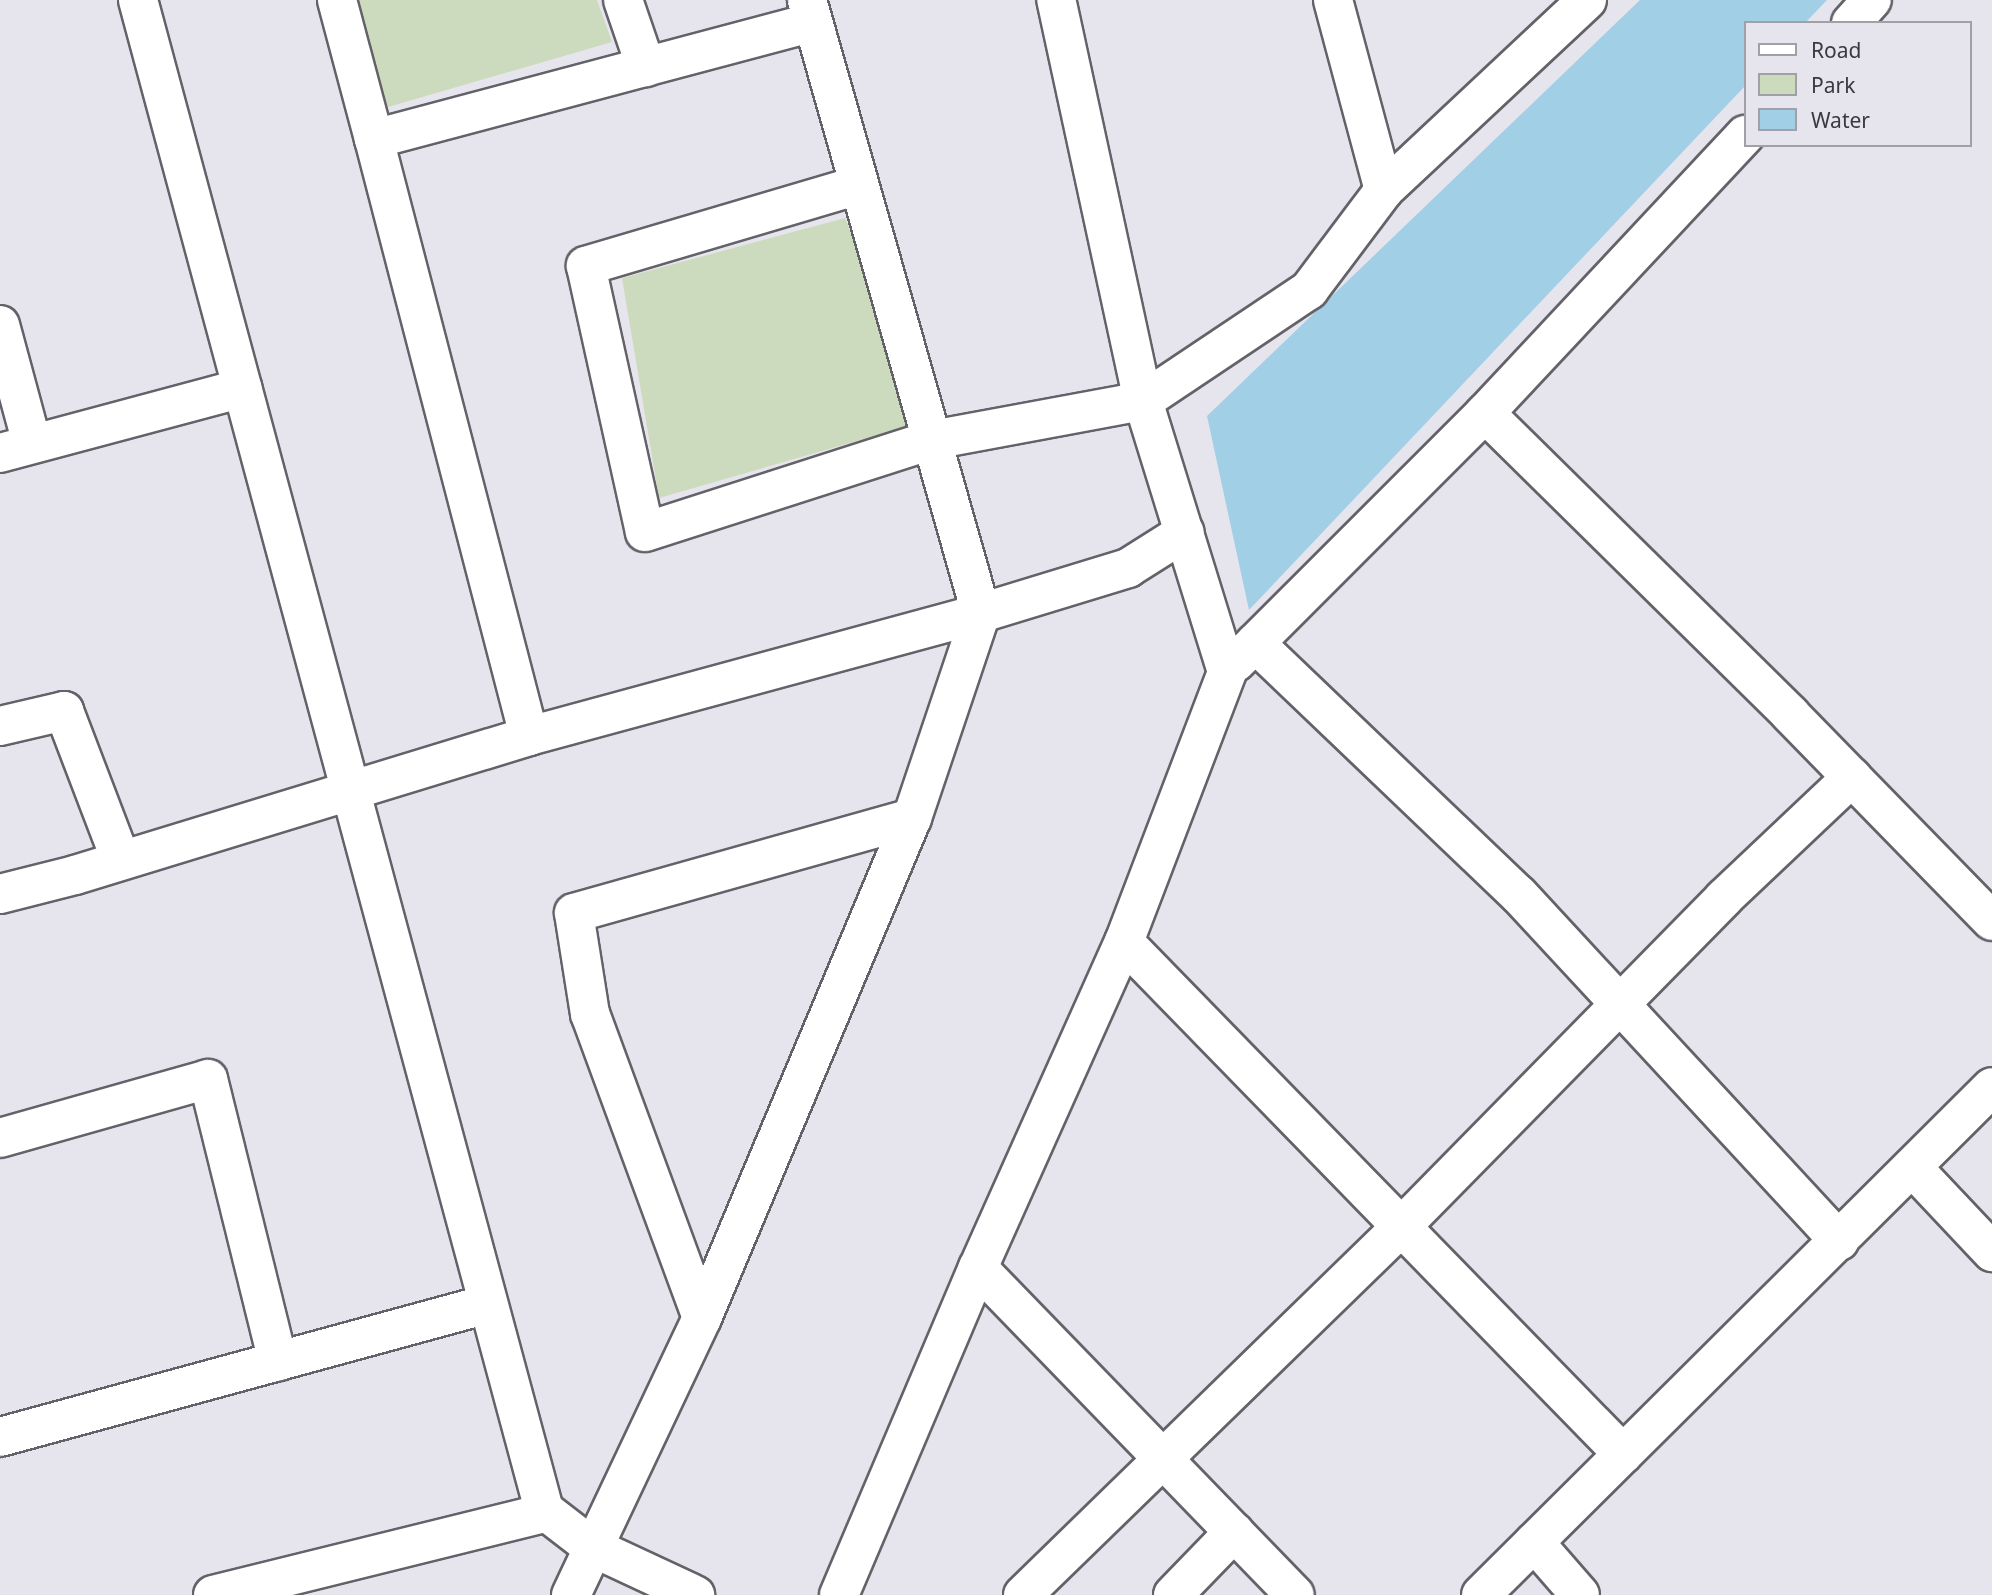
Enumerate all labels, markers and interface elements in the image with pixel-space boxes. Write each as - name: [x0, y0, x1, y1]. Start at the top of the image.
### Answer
- legend: [1744, 21, 1971, 147]
- text: Road: [1811, 36, 1861, 64]
- text: Park: [1811, 71, 1855, 99]
- text: Water: [1811, 106, 1870, 134]

